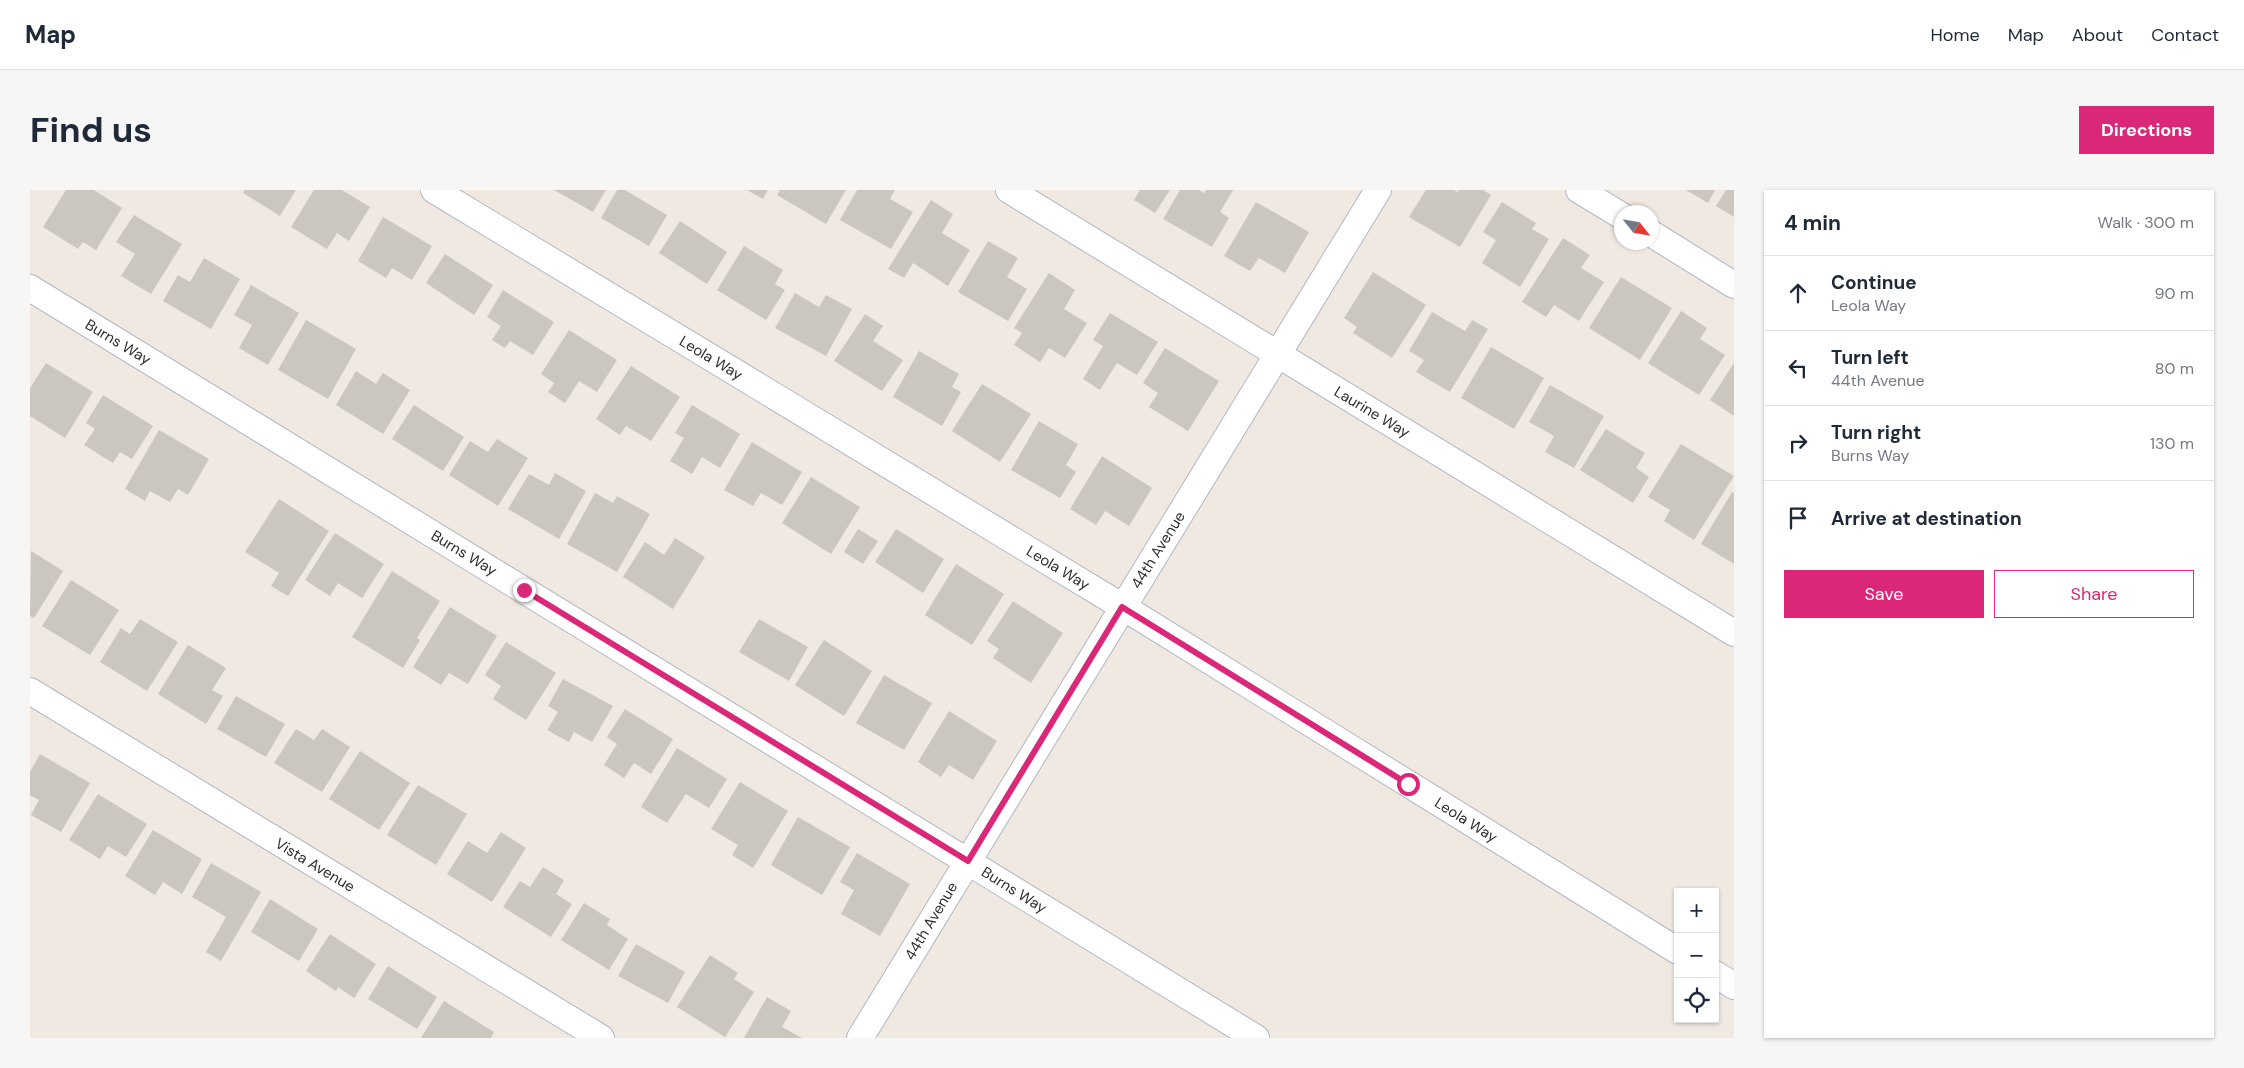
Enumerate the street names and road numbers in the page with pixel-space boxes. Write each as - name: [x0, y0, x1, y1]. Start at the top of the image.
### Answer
- street label: Burns Way: [81, 315, 155, 370]
- street label: Leola Way: [676, 331, 747, 385]
- street label: Laurine Way: [1330, 382, 1414, 443]
- street label: 44th Avenue: [1126, 508, 1190, 592]
- street label: Burns Way: [427, 526, 501, 581]
- street label: Leola Way: [1023, 541, 1094, 595]
- street label: Leola Way: [1431, 793, 1502, 848]
- street label: Vista Avenue: [271, 833, 359, 897]
- street label: Burns Way: [978, 862, 1051, 918]
- street label: 44th Avenue: [900, 878, 962, 964]

